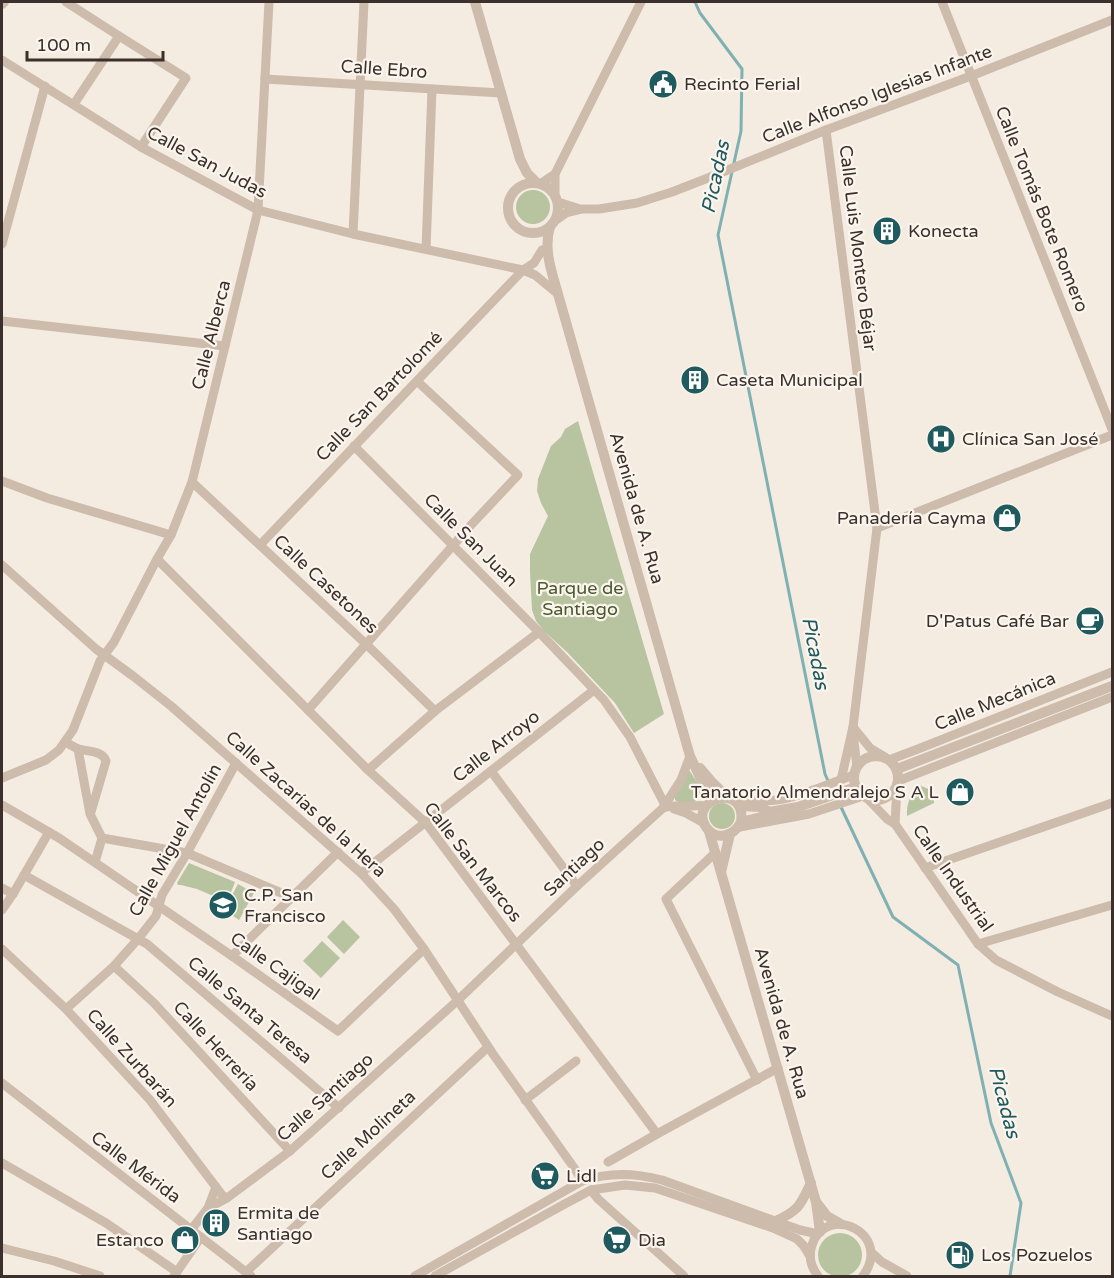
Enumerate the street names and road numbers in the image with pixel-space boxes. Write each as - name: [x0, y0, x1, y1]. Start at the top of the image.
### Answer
- street label: Calle Alfonso Iglesias Infante: [759, 40, 995, 148]
- street label: Calle Ebro: [340, 55, 428, 83]
- street label: Calle Tomás Bote Romero: [991, 103, 1093, 315]
- street label: Calle San Judas: [143, 121, 271, 203]
- street label: Calle Luis Montero Béjar: [834, 144, 882, 353]
- street label: Calle Alberca: [187, 278, 235, 392]
- street label: Calle San Bartolomé: [311, 326, 447, 466]
- street label: Avenida de A. Rua: [605, 430, 669, 586]
- street label: Calle San Juan: [419, 488, 523, 592]
- street label: Calle Casetones: [269, 530, 383, 638]
- street label: Calle Mecánica: [931, 667, 1059, 735]
- street label: Calle Arroyo: [448, 705, 544, 787]
- street label: Calle Zacarías de la Hera: [221, 726, 391, 882]
- street label: Calle Miguel Antolín: [124, 760, 226, 920]
- street label: Calle San Marcos: [419, 797, 527, 927]
- street label: Calle Industrial: [908, 820, 998, 936]
- street label: Santiago: [539, 833, 609, 901]
- street label: Calle Cajigal: [226, 927, 324, 1005]
- street label: Avenida de A. Rua: [750, 945, 814, 1101]
- street label: Calle Santa Teresa: [183, 952, 317, 1068]
- street label: Calle Herrería: [169, 996, 263, 1096]
- street label: Calle Zurbarán: [82, 1004, 182, 1112]
- street label: Calle Santiago: [272, 1048, 378, 1146]
- street label: Calle Molineta: [316, 1085, 420, 1185]
- street label: Calle Mérida: [87, 1126, 185, 1208]

